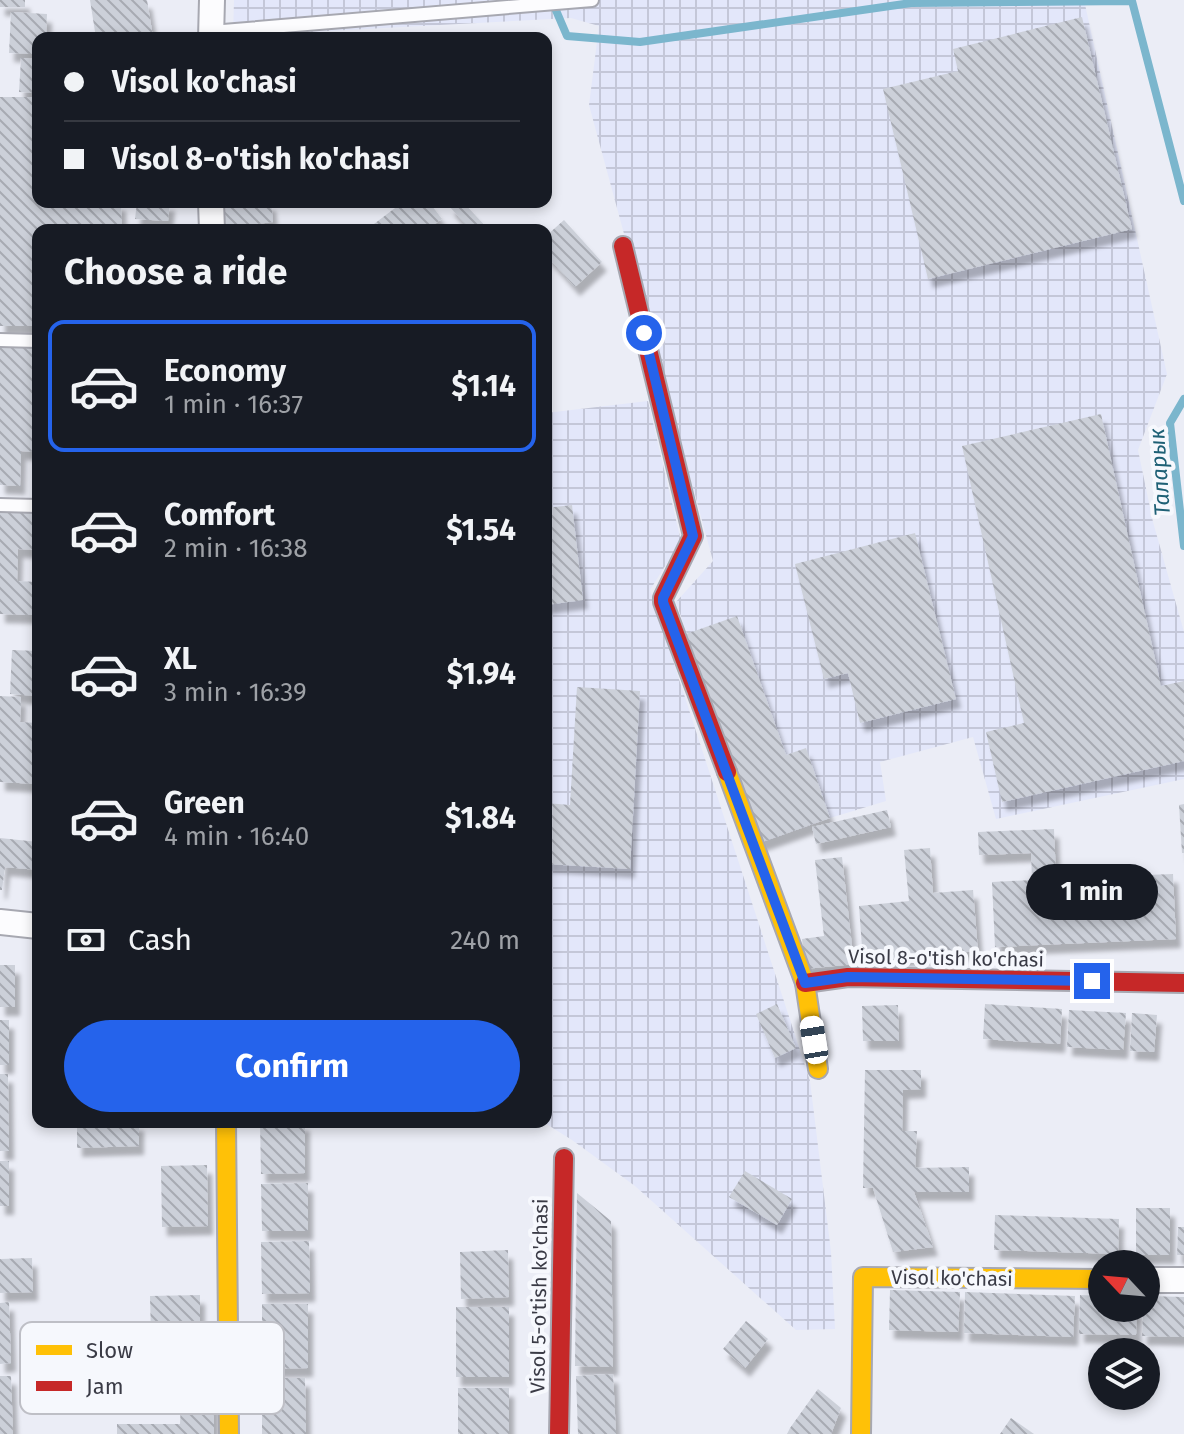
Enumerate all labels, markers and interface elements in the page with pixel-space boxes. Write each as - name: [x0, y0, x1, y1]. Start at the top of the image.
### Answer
- text: Visol ko'chasi: [112, 64, 297, 100]
- text: Visol 8-o'tish ko'chasi: [112, 141, 410, 177]
- text: Choose a ride: [64, 250, 287, 294]
- route start: [626, 315, 662, 351]
- icon: car: [68, 350, 140, 422]
- text: Economy: [164, 353, 286, 389]
- text: $1.14: [452, 368, 516, 404]
- text: 1 min · 16:37: [164, 389, 303, 420]
- water label: Таларык: [1143, 427, 1176, 517]
- icon: car: [68, 494, 140, 566]
- text: Comfort: [164, 497, 275, 533]
- text: $1.54: [446, 512, 516, 548]
- text: 2 min · 16:38: [164, 533, 308, 564]
- icon: car: [68, 638, 140, 710]
- text: XL: [164, 641, 197, 677]
- text: $1.94: [447, 656, 516, 692]
- text: 3 min · 16:39: [164, 677, 307, 708]
- icon: car: [68, 782, 140, 854]
- text: Green: [164, 785, 245, 821]
- text: $1.84: [445, 800, 516, 836]
- text: 4 min · 16:40: [164, 821, 309, 852]
- callout: 1 min: [1026, 865, 1158, 921]
- text: 1 min: [1061, 876, 1123, 907]
- icon: cash: [64, 918, 108, 962]
- text: Cash: [128, 922, 192, 958]
- text: 240 m: [450, 925, 520, 956]
- street label: Visol 8-o'tish ko'chasi: [848, 944, 1044, 972]
- route end: [1074, 963, 1110, 999]
- car: [798, 1014, 830, 1066]
- button: Confirm: [64, 1020, 520, 1112]
- street label: Visol 5-o'tish ko'chasi: [525, 1198, 553, 1394]
- north arrow: [1088, 1250, 1160, 1322]
- map controls: [1088, 1250, 1160, 1410]
- street label: Visol ko'chasi: [891, 1265, 1013, 1291]
- legend: [20, 1322, 284, 1414]
- text: Slow: [86, 1337, 133, 1364]
- button: layers: [1088, 1338, 1160, 1410]
- text: Jam: [86, 1373, 124, 1400]

